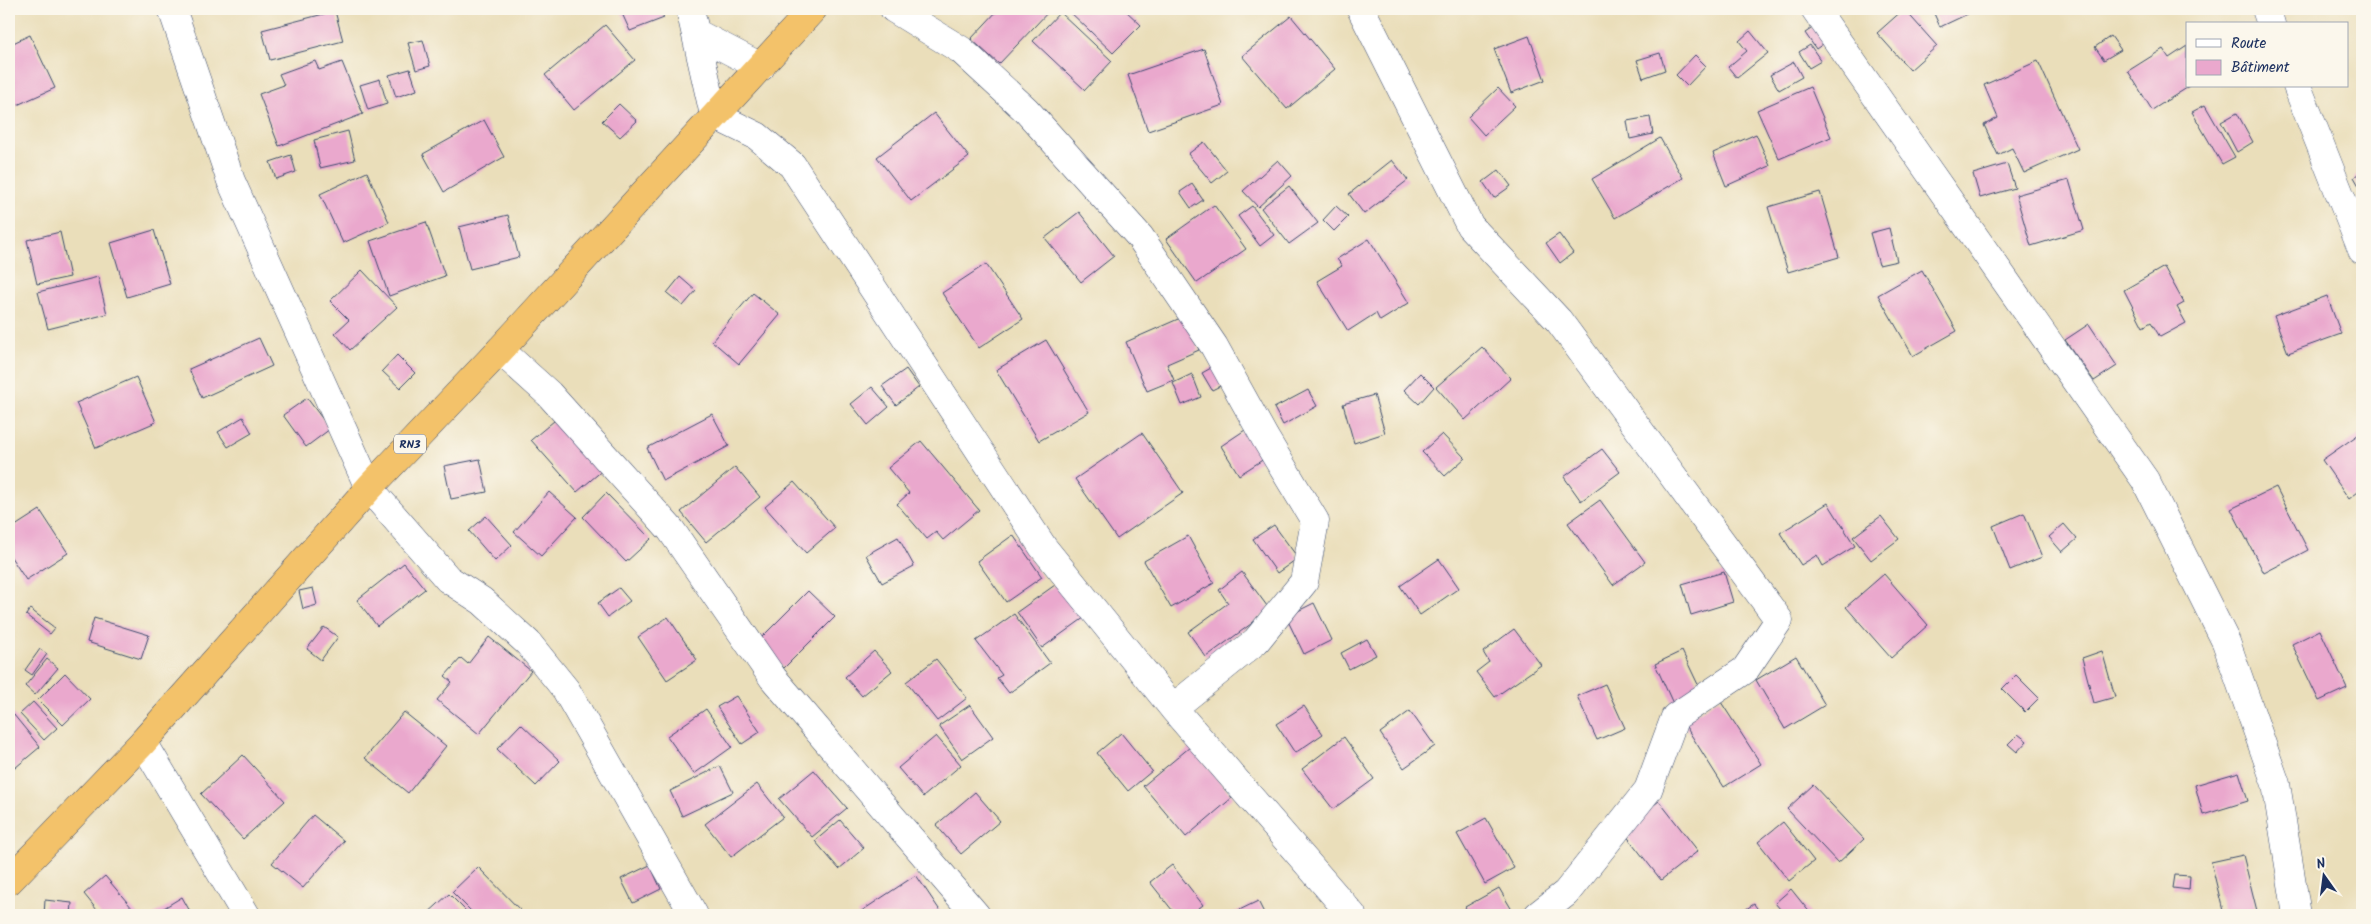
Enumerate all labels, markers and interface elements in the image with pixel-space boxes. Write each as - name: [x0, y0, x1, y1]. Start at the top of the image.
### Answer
- legend: [2186, 22, 2348, 88]
- text: Route: [2231, 32, 2267, 56]
- text: Bâtiment: [2231, 56, 2290, 80]
- road number: RN3: [394, 434, 426, 454]
- north arrow: [2298, 852, 2348, 902]
- text: N: [2314, 853, 2328, 876]

